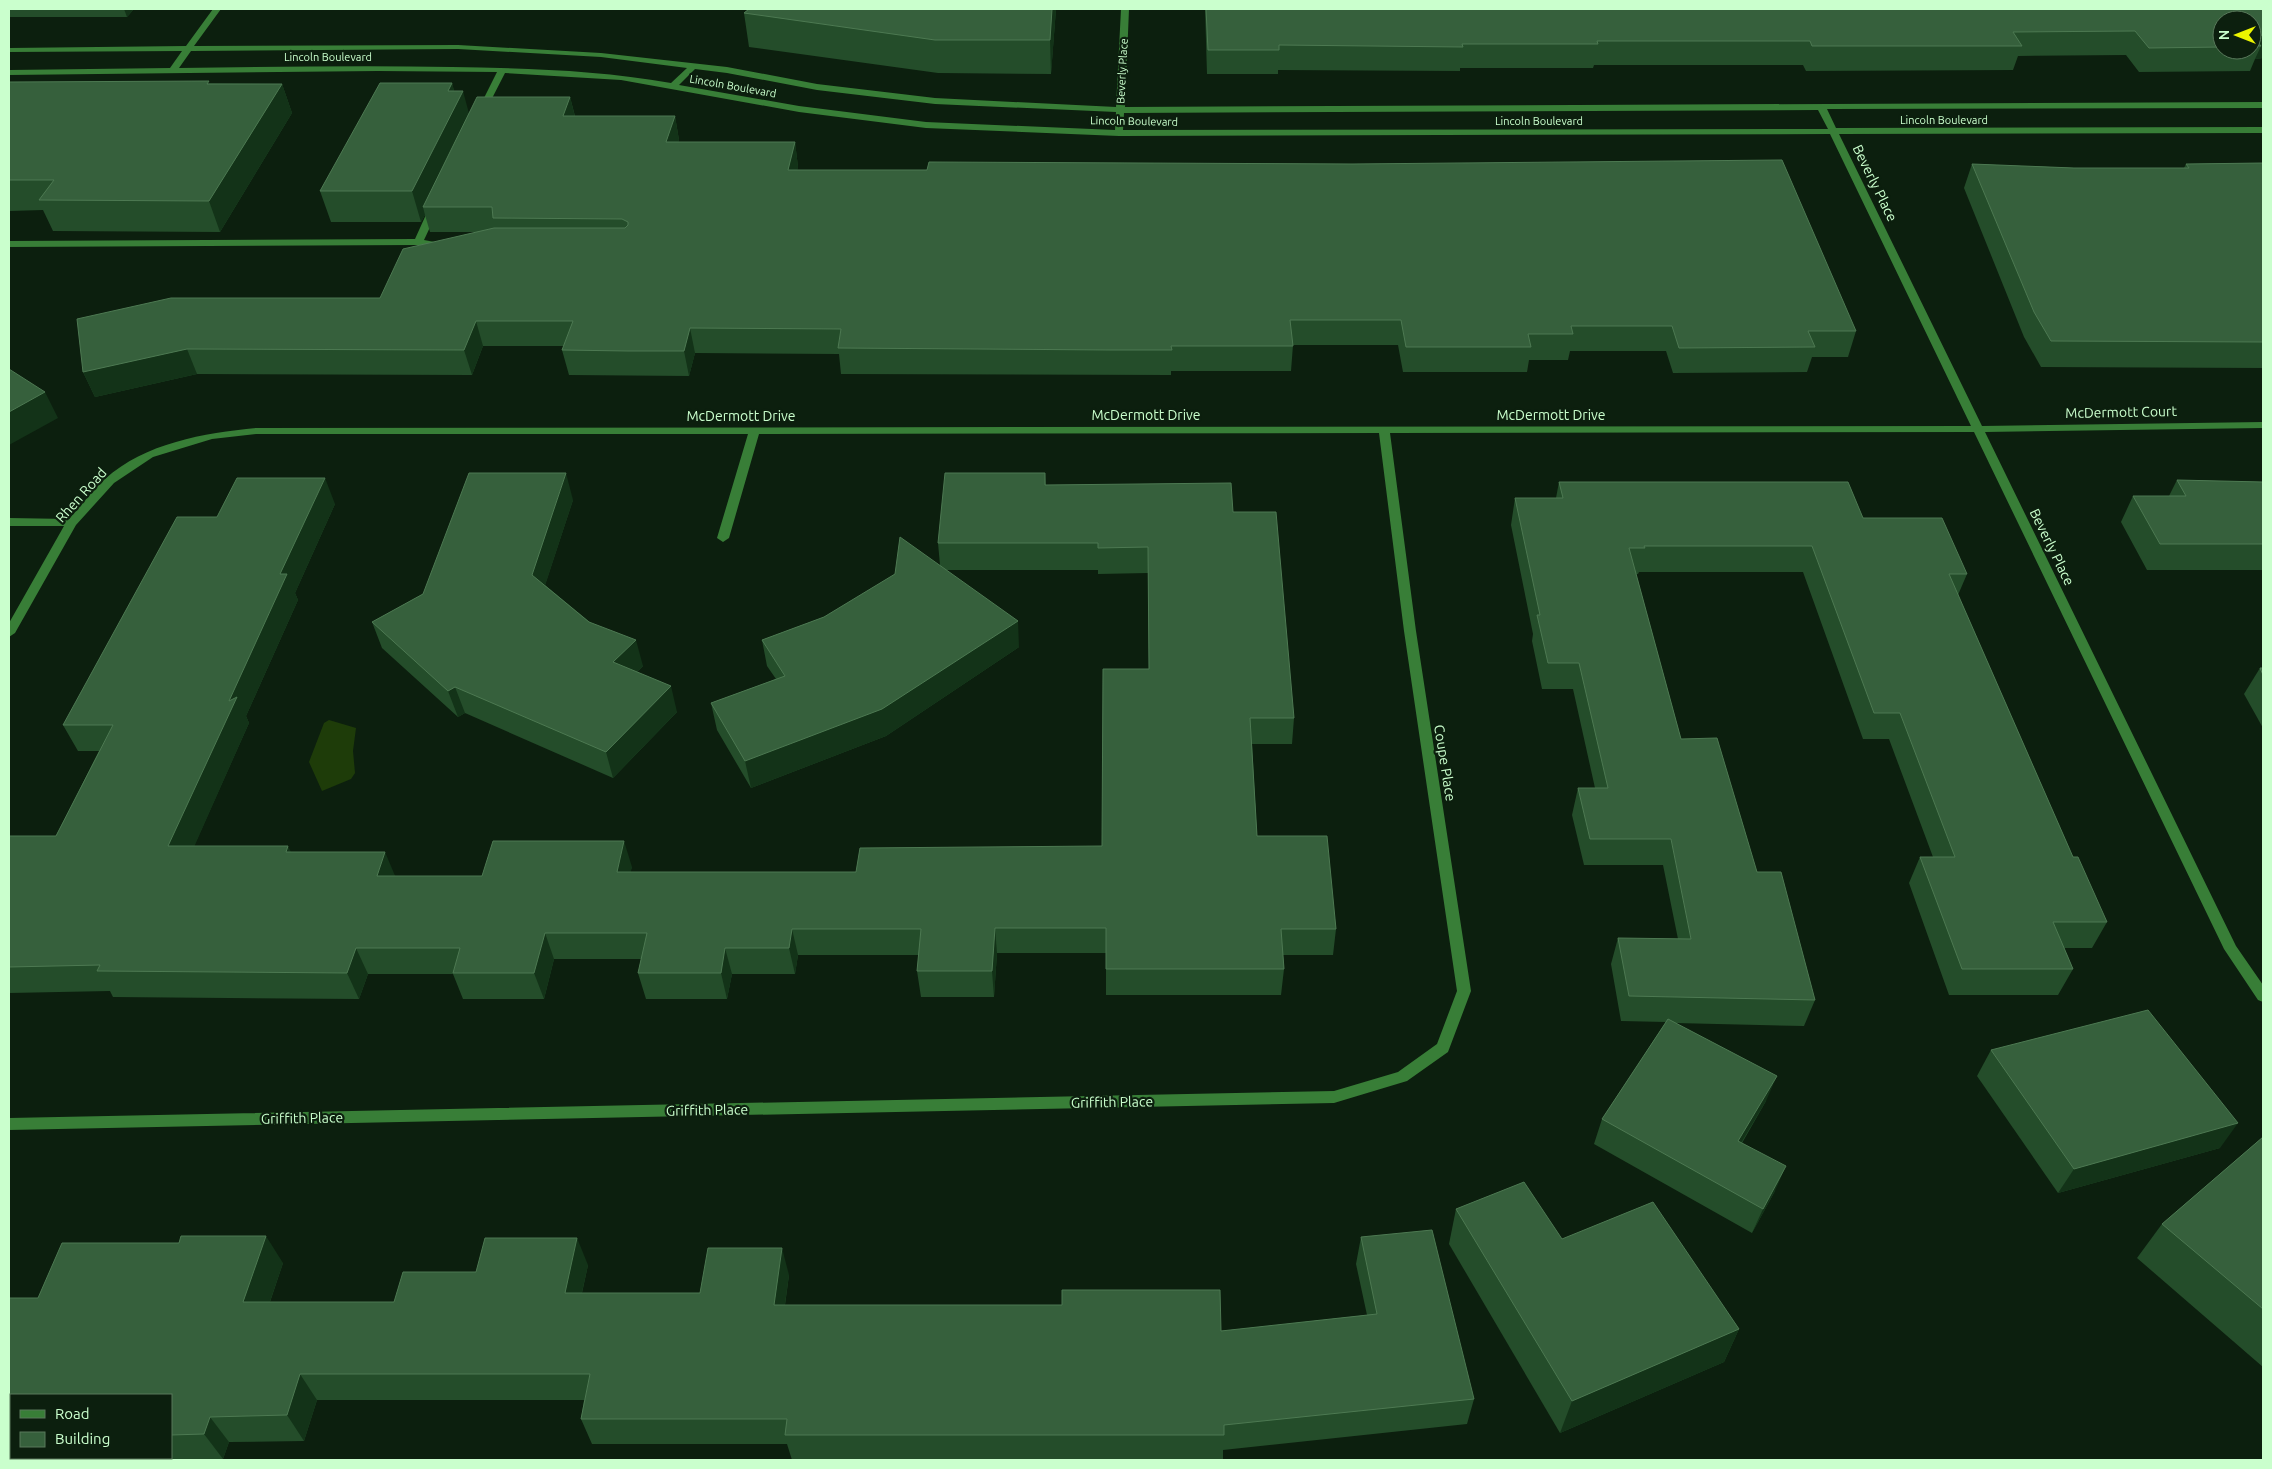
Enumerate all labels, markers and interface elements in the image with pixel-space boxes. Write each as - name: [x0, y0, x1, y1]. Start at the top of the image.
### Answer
- north arrow: [2212, 10, 2262, 60]
- text: N: [2216, 30, 2232, 40]
- street label: Beverly Place: [1114, 38, 1130, 104]
- street label: Lincoln Boulevard: [284, 51, 372, 63]
- street label: Lincoln Boulevard: [689, 72, 777, 100]
- street label: Lincoln Boulevard: [1090, 114, 1178, 128]
- street label: Lincoln Boulevard: [1900, 114, 1988, 126]
- street label: Lincoln Boulevard: [1495, 115, 1583, 127]
- street label: Beverly Place: [1850, 142, 1900, 224]
- street label: McDermott Court: [2065, 403, 2177, 421]
- street label: McDermott Drive: [1091, 407, 1201, 423]
- street label: McDermott Drive: [1496, 407, 1606, 423]
- street label: McDermott Drive: [686, 408, 796, 424]
- street label: Rhen Road: [52, 464, 110, 526]
- street label: Beverly Place: [2027, 506, 2077, 588]
- street label: Coupe Place: [1431, 724, 1459, 802]
- street label: Griffith Place: [1071, 1093, 1153, 1111]
- street label: Griffith Place: [666, 1101, 748, 1119]
- street label: Griffith Place: [261, 1109, 343, 1127]
- legend: [10, 1394, 172, 1459]
- text: Road: [55, 1405, 90, 1422]
- text: Building: [55, 1430, 110, 1447]

